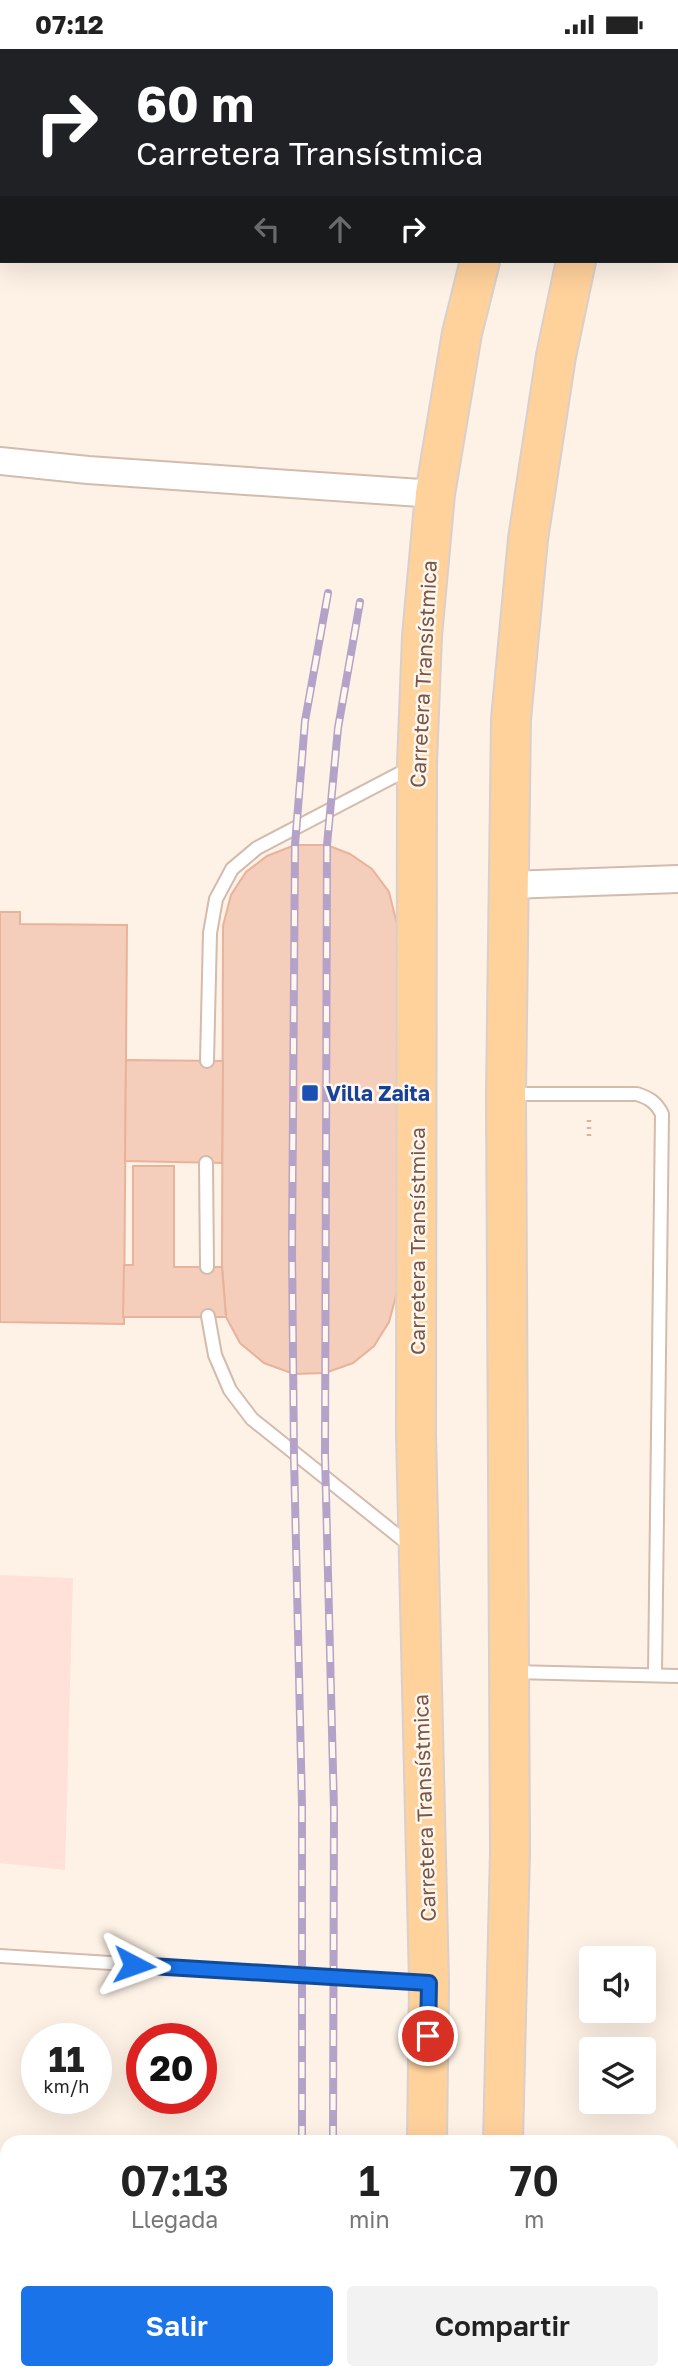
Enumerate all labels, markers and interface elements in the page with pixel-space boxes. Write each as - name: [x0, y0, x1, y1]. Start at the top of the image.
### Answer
- text: 07:12: [35, 9, 104, 40]
- text: 60 m: [136, 74, 254, 133]
- icon: right: [21, 77, 112, 168]
- text: Carretera Transístmica: [136, 134, 483, 172]
- icon: left: [248, 210, 286, 248]
- icon: ahead: [321, 210, 359, 248]
- icon: right: [394, 210, 432, 248]
- street label: Carretera Transístmica: [404, 560, 442, 788]
- place label: Villa Zaita: [326, 1080, 430, 1106]
- marker: Villa Zaita: [300, 1083, 320, 1103]
- street label: Carretera Transístmica: [404, 1127, 430, 1355]
- street label: Carretera Transístmica: [407, 1694, 441, 1922]
- position arrow: [97, 1928, 171, 2002]
- map controls: [579, 1946, 656, 2114]
- button: sound: [579, 1946, 656, 2023]
- pin: [398, 2006, 458, 2066]
- icon: arrive: [409, 2017, 447, 2055]
- speed limit sign: 20: [126, 2023, 217, 2114]
- button: layers: [579, 2037, 656, 2114]
- text: 11: [48, 2038, 85, 2080]
- text: km/h: [44, 2075, 89, 2097]
- text: 07:13: [120, 2155, 229, 2205]
- text: 1: [359, 2155, 380, 2205]
- text: 70: [510, 2155, 559, 2205]
- text: Llegada: [131, 2205, 218, 2233]
- text: min: [349, 2205, 390, 2233]
- text: m: [524, 2205, 544, 2233]
- button: Salir: [21, 2286, 333, 2366]
- button: Compartir: [347, 2286, 658, 2366]

